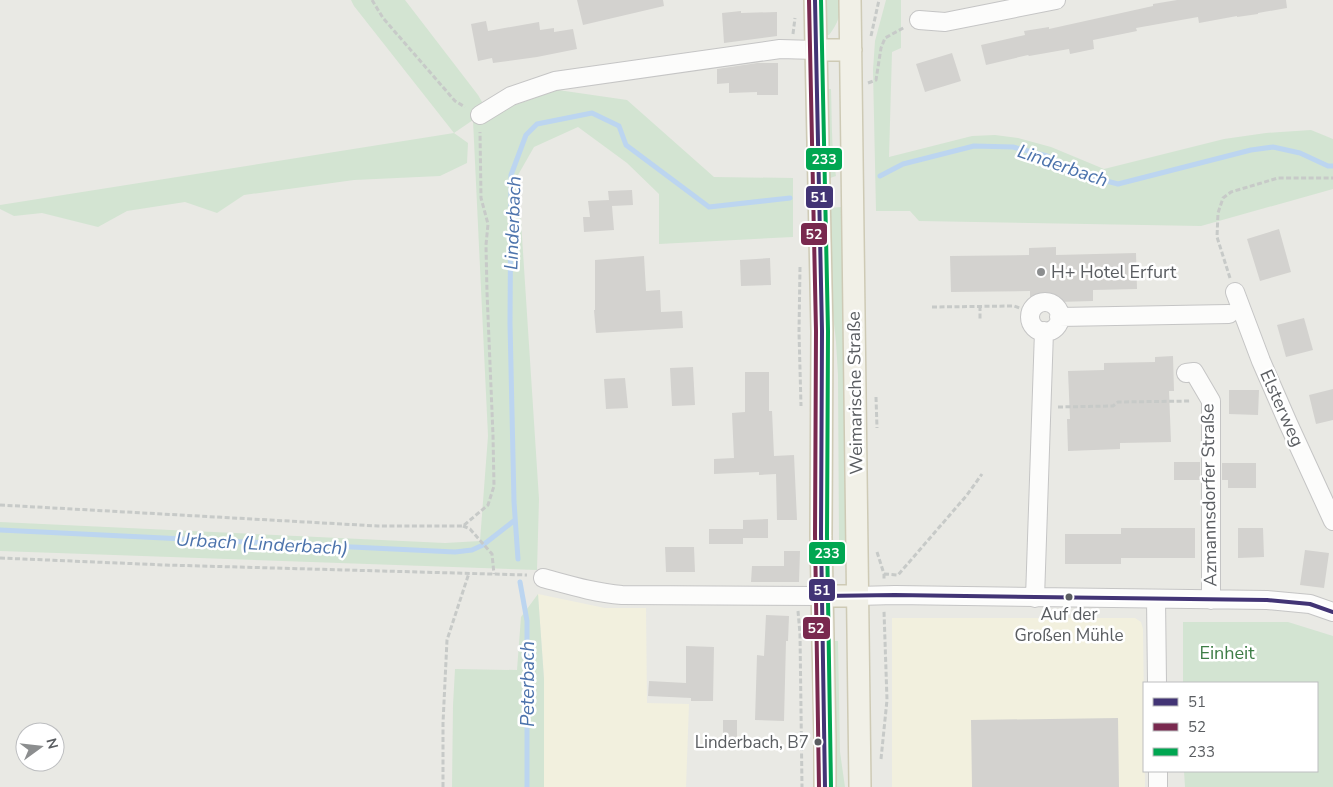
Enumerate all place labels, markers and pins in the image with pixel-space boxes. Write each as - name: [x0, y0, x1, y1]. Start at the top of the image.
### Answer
- place label: H+ Hotel Erfurt: [1051, 260, 1177, 284]
- marker: H+ Hotel Erfurt: [1035, 266, 1047, 278]
- marker: Auf der Großen Mühle: [1064, 592, 1074, 602]
- place label: Auf der Großen Mühle: [1014, 603, 1124, 647]
- place label: Linderbach, B7: [695, 731, 809, 754]
- marker: Linderbach, B7: [813, 737, 823, 747]

